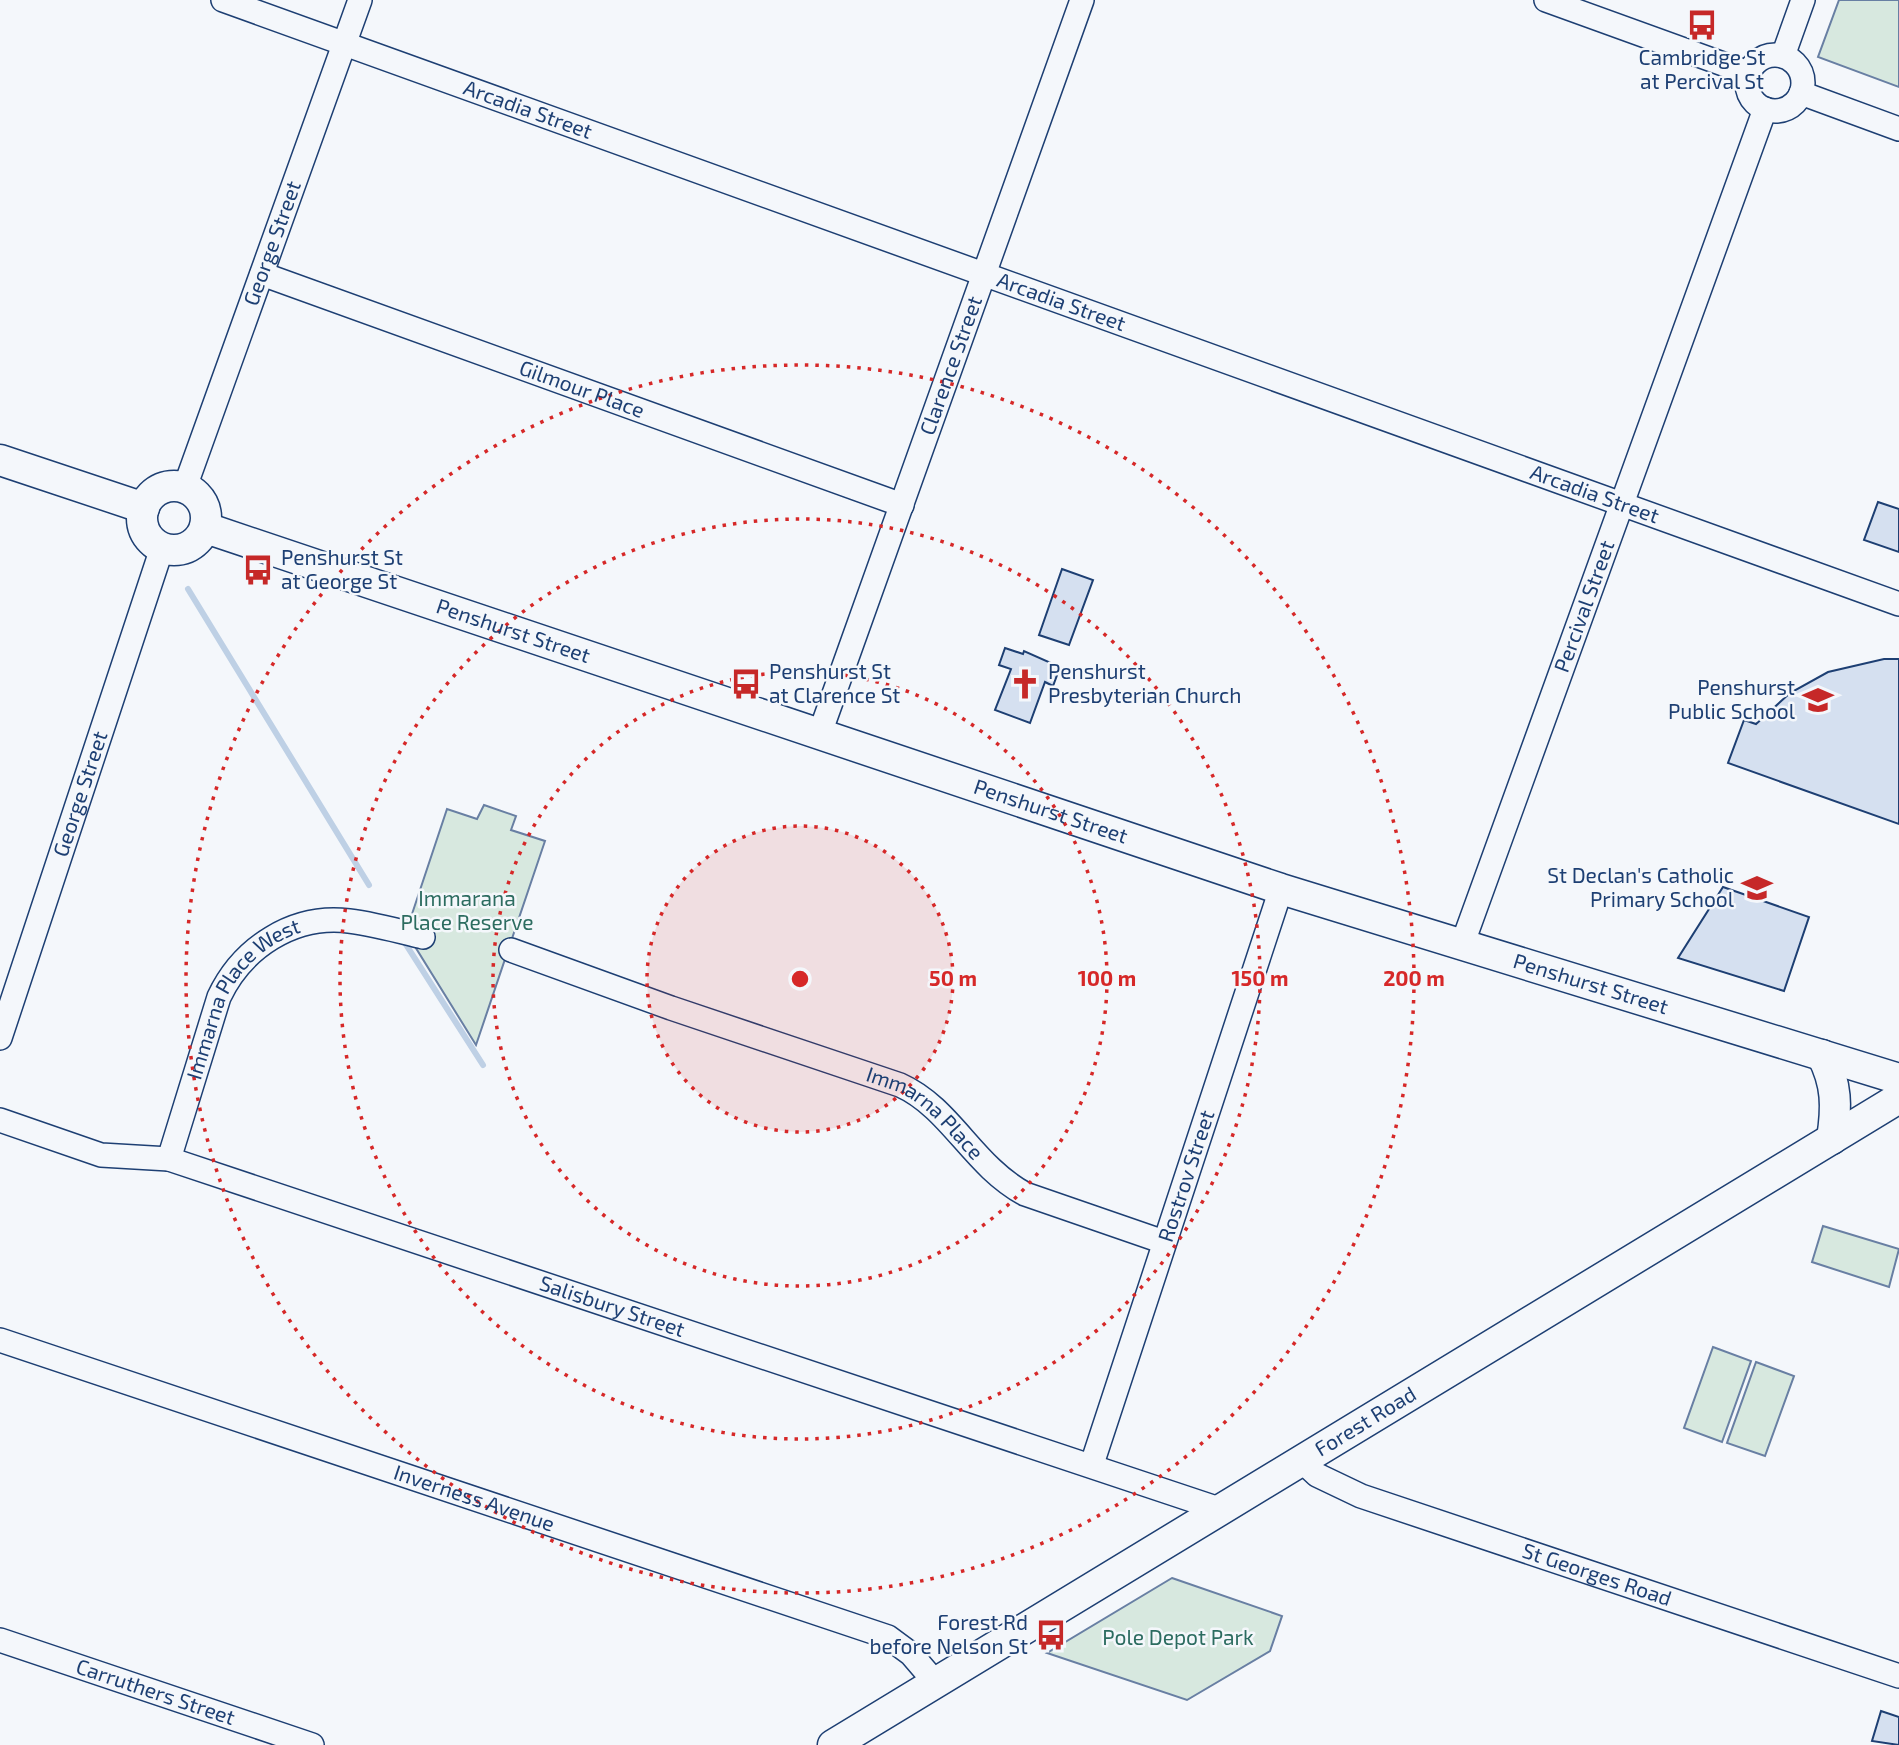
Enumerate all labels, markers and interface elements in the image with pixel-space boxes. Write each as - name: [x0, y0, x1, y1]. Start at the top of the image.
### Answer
- bus stop icon: Cambridge St at Percival St: [1685, 8, 1719, 42]
- place label: Cambridge St at Percival St: [1639, 44, 1765, 93]
- street label: Arcadia Street: [461, 74, 596, 143]
- street label: George Street: [237, 177, 305, 309]
- street label: Arcadia Street: [994, 266, 1129, 335]
- street label: Clarence Street: [914, 292, 986, 438]
- street label: Gilmour Place: [516, 354, 648, 422]
- street label: Arcadia Street: [1527, 458, 1663, 528]
- street label: Percival Street: [1548, 537, 1619, 675]
- place label: Penshurst St at George St: [281, 544, 403, 593]
- bus stop icon: Penshurst St at George St: [241, 553, 275, 587]
- street label: Penshurst Street: [433, 592, 594, 667]
- place label: Penshurst St at Clarence St: [769, 658, 900, 707]
- place label: Penshurst Presbyterian Church: [1048, 658, 1242, 707]
- bus stop icon: Penshurst St at Clarence St: [729, 667, 763, 701]
- church icon: Penshurst Presbyterian Church: [1008, 667, 1042, 701]
- place label: Penshurst Public School: [1668, 674, 1796, 723]
- school or university icon: Penshurst Public School: [1801, 683, 1835, 717]
- street label: George Street: [47, 728, 112, 860]
- street label: Penshurst Street: [971, 773, 1131, 848]
- place label: St Declan's Catholic Primary School: [1547, 862, 1735, 911]
- school or university icon: St Declan's Catholic Primary School: [1740, 871, 1774, 905]
- park label: Immarana Place Reserve: [400, 885, 534, 934]
- street label: Immarna Place West: [180, 912, 303, 1082]
- street label: Penshurst Street: [1511, 947, 1672, 1018]
- text: 50 m: [929, 965, 977, 990]
- text: 100 m: [1078, 965, 1136, 990]
- text: 150 m: [1232, 965, 1288, 990]
- text: 200 m: [1383, 965, 1445, 990]
- centre of rings: [788, 967, 812, 991]
- street label: Immarna Place: [863, 1061, 989, 1164]
- street label: Rostrov Street: [1152, 1107, 1218, 1245]
- street label: Salisbury Street: [537, 1269, 688, 1341]
- street label: Forest Road: [1310, 1380, 1420, 1461]
- street label: Inverness Avenue: [391, 1459, 558, 1536]
- street label: St Georges Road: [1520, 1537, 1675, 1610]
- place label: Forest Rd before Nelson St: [869, 1609, 1028, 1658]
- bus stop icon: Forest Rd before Nelson St: [1034, 1618, 1068, 1652]
- park label: Pole Depot Park: [1102, 1624, 1254, 1649]
- street label: Carruthers Street: [73, 1653, 239, 1729]

